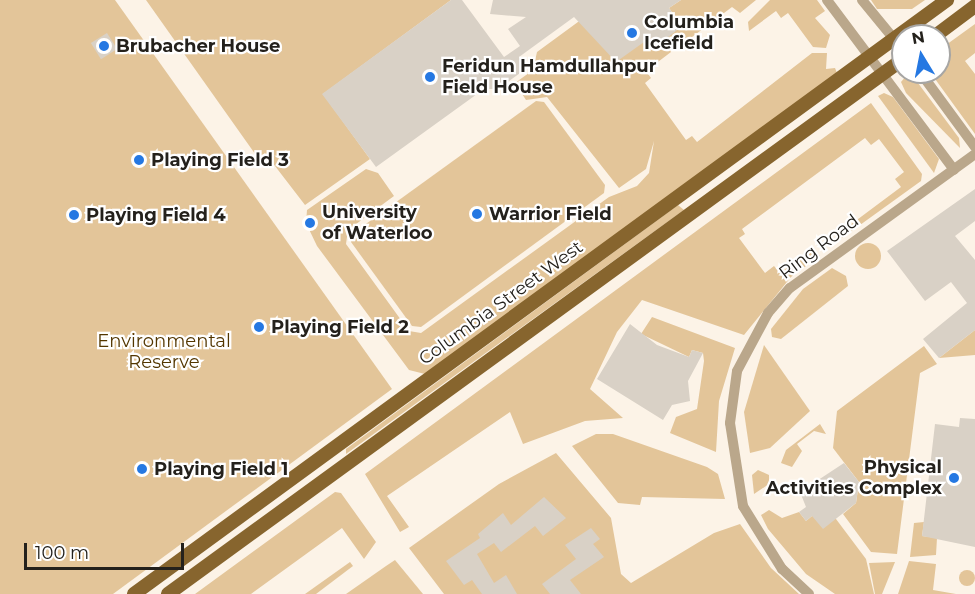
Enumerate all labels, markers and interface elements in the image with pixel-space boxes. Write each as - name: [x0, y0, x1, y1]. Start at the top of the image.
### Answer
- place label: Columbia Icefield: [644, 12, 734, 54]
- north arrow: [891, 24, 951, 84]
- marker: Columbia Icefield: [625, 26, 639, 40]
- text: N: [910, 27, 926, 48]
- place label: Brubacher House: [116, 35, 280, 57]
- marker: Brubacher House: [97, 39, 111, 53]
- place label: Feridun Hamdullahpur Field House: [442, 56, 656, 98]
- marker: Feridun Hamdullahpur Field House: [423, 70, 437, 84]
- place label: Playing Field 3: [151, 149, 289, 171]
- marker: Playing Field 3: [132, 153, 146, 167]
- place label: University of Waterloo: [322, 202, 432, 244]
- place label: Warrior Field: [489, 203, 612, 225]
- place label: Playing Field 4: [86, 204, 226, 226]
- marker: Warrior Field: [470, 207, 484, 221]
- marker: Playing Field 4: [67, 208, 81, 222]
- street label: Ring Road: [775, 210, 863, 284]
- marker: University of Waterloo: [303, 216, 317, 230]
- street label: Columbia Street West: [415, 236, 587, 370]
- place label: Playing Field 2: [271, 316, 409, 338]
- marker: Playing Field 2: [252, 320, 266, 334]
- park label: Environmental Reserve: [97, 331, 231, 374]
- place label: Physical Activities Complex: [766, 457, 942, 500]
- place label: Playing Field 1: [154, 458, 288, 480]
- marker: Playing Field 1: [135, 462, 149, 476]
- marker: Physical Activities Complex: [947, 471, 961, 485]
- scale bar: [27, 531, 188, 569]
- text: 100 m: [35, 542, 89, 564]

